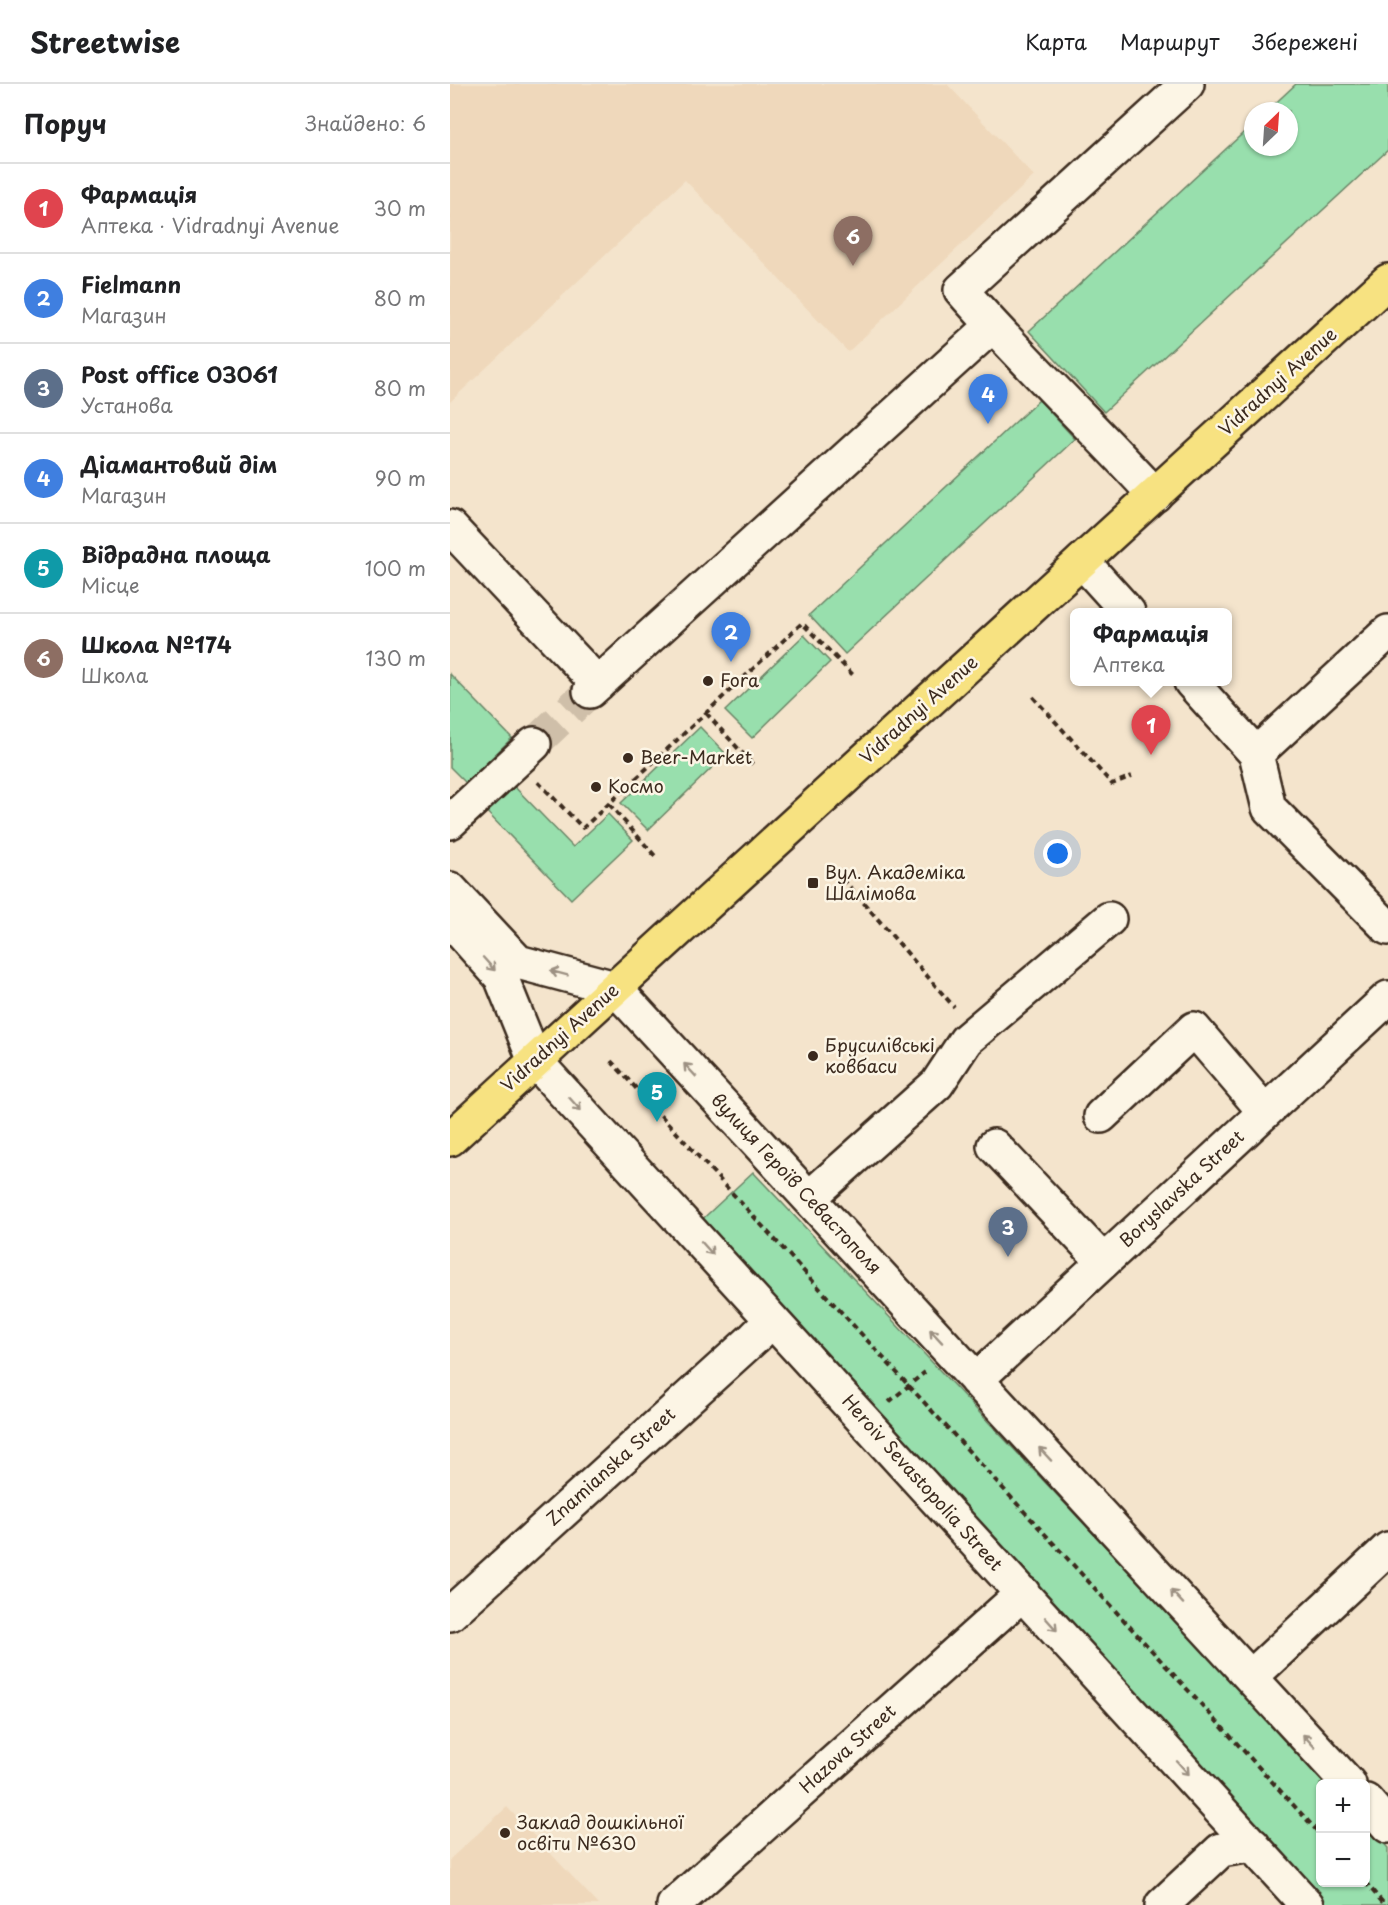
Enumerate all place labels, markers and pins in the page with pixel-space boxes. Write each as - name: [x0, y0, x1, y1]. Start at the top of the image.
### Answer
- pin: 6: [834, 216, 872, 266]
- pin: 4: [968, 374, 1008, 424]
- pin: 2: [712, 612, 750, 662]
- place label: Fora: [720, 666, 759, 693]
- marker: Fora: [701, 674, 715, 688]
- pin: 1: [1132, 706, 1170, 755]
- place label: Beer-Market: [640, 743, 752, 770]
- marker: Beer-Market: [621, 751, 635, 765]
- place label: Космо: [608, 772, 664, 799]
- marker: Космо: [589, 780, 603, 794]
- place label: Вул. Академіка Шалімова: [825, 858, 966, 906]
- marker: Вул. Академіка Шалімова: [806, 876, 820, 890]
- place label: Брусилівські ковбаси: [825, 1031, 935, 1079]
- marker: Брусилівські ковбаси: [806, 1049, 820, 1063]
- pin: 5: [638, 1072, 676, 1122]
- pin: 3: [988, 1208, 1028, 1257]
- place label: Заклад дошкільної освіти №630: [517, 1808, 685, 1856]
- marker: Заклад дошкільної освіти №630: [498, 1826, 512, 1840]

